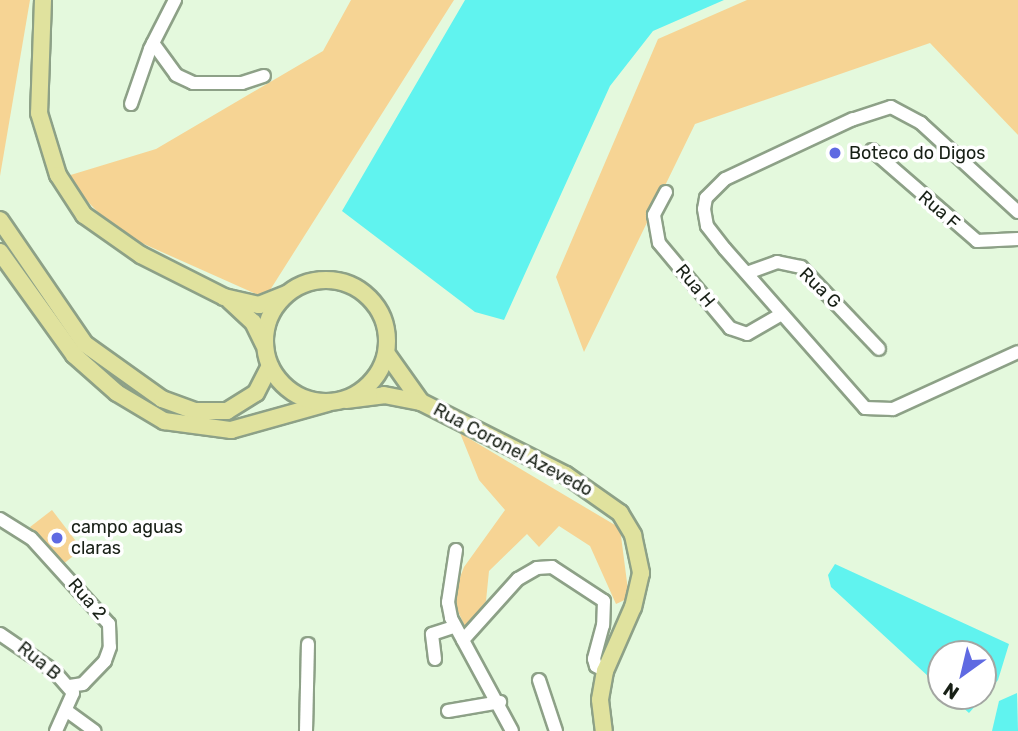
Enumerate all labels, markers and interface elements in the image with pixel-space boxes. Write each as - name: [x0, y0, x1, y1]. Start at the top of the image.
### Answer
- place label: Boteco do Digos: [849, 142, 986, 164]
- marker: Boteco do Digos: [827, 145, 843, 161]
- street label: Rua F: [914, 186, 964, 234]
- street label: Rua H: [671, 260, 719, 312]
- street label: Rua G: [795, 263, 845, 313]
- street label: Rua Coronel Azevedo: [429, 399, 597, 501]
- place label: campo aguas claras: [71, 517, 183, 560]
- marker: campo aguas claras: [49, 530, 65, 546]
- street label: Rua 2: [63, 574, 111, 624]
- street label: Rua B: [13, 637, 65, 685]
- north arrow: [927, 640, 997, 710]
- text: N: [939, 678, 963, 705]

